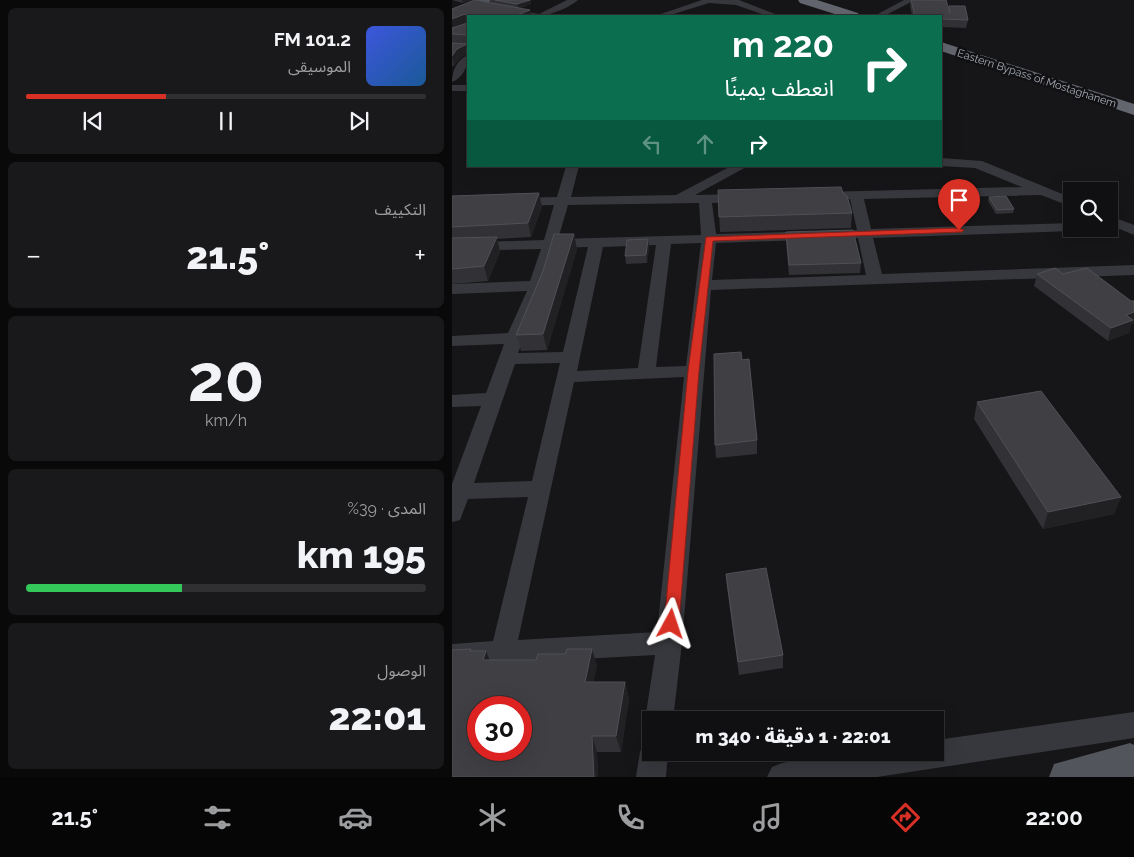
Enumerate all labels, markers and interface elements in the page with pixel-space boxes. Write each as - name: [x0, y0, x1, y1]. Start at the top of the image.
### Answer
- text: 220 m: [732, 24, 834, 65]
- text: 101.2 FM: [274, 28, 351, 50]
- icon: right: [852, 35, 917, 100]
- street label: Eastern Bypass of Mostaghanem: [956, 47, 1118, 110]
- text: الموسيقى: [288, 57, 351, 76]
- text: انعطف يمينًا: [725, 75, 834, 101]
- icon: previous: [79, 107, 107, 135]
- icon: pause: [212, 107, 240, 135]
- icon: next: [345, 107, 373, 135]
- icon: left: [638, 130, 666, 158]
- icon: ahead: [691, 130, 719, 158]
- icon: right: [744, 130, 772, 158]
- pin: [938, 179, 980, 230]
- map controls: [1063, 182, 1118, 237]
- button: search: [1063, 182, 1118, 237]
- icon: arrive: [945, 186, 973, 214]
- text: التكييف: [374, 200, 426, 219]
- text: 21.5°: [186, 233, 269, 278]
- text: −: [26, 239, 41, 272]
- text: +: [414, 239, 426, 272]
- text: 20: [188, 340, 264, 416]
- text: km/h: [205, 411, 247, 430]
- text: المدى · 39%: [348, 499, 426, 518]
- text: 195 km: [297, 532, 426, 577]
- position arrow: [644, 597, 696, 649]
- text: الوصول: [377, 661, 426, 680]
- text: 22:01: [328, 694, 426, 739]
- speed limit sign: 30: [467, 696, 532, 761]
- text: 22:01 · 1 دقيقة · 340 m: [695, 725, 891, 747]
- icon: filters: [200, 800, 235, 835]
- icon: car: [338, 800, 373, 835]
- icon: climate: [475, 800, 510, 835]
- icon: phone: [613, 800, 648, 835]
- icon: music: [750, 800, 785, 835]
- icon: directions: [888, 800, 923, 835]
- text: 21.5°: [51, 804, 98, 830]
- text: 22:00: [1025, 804, 1083, 830]

